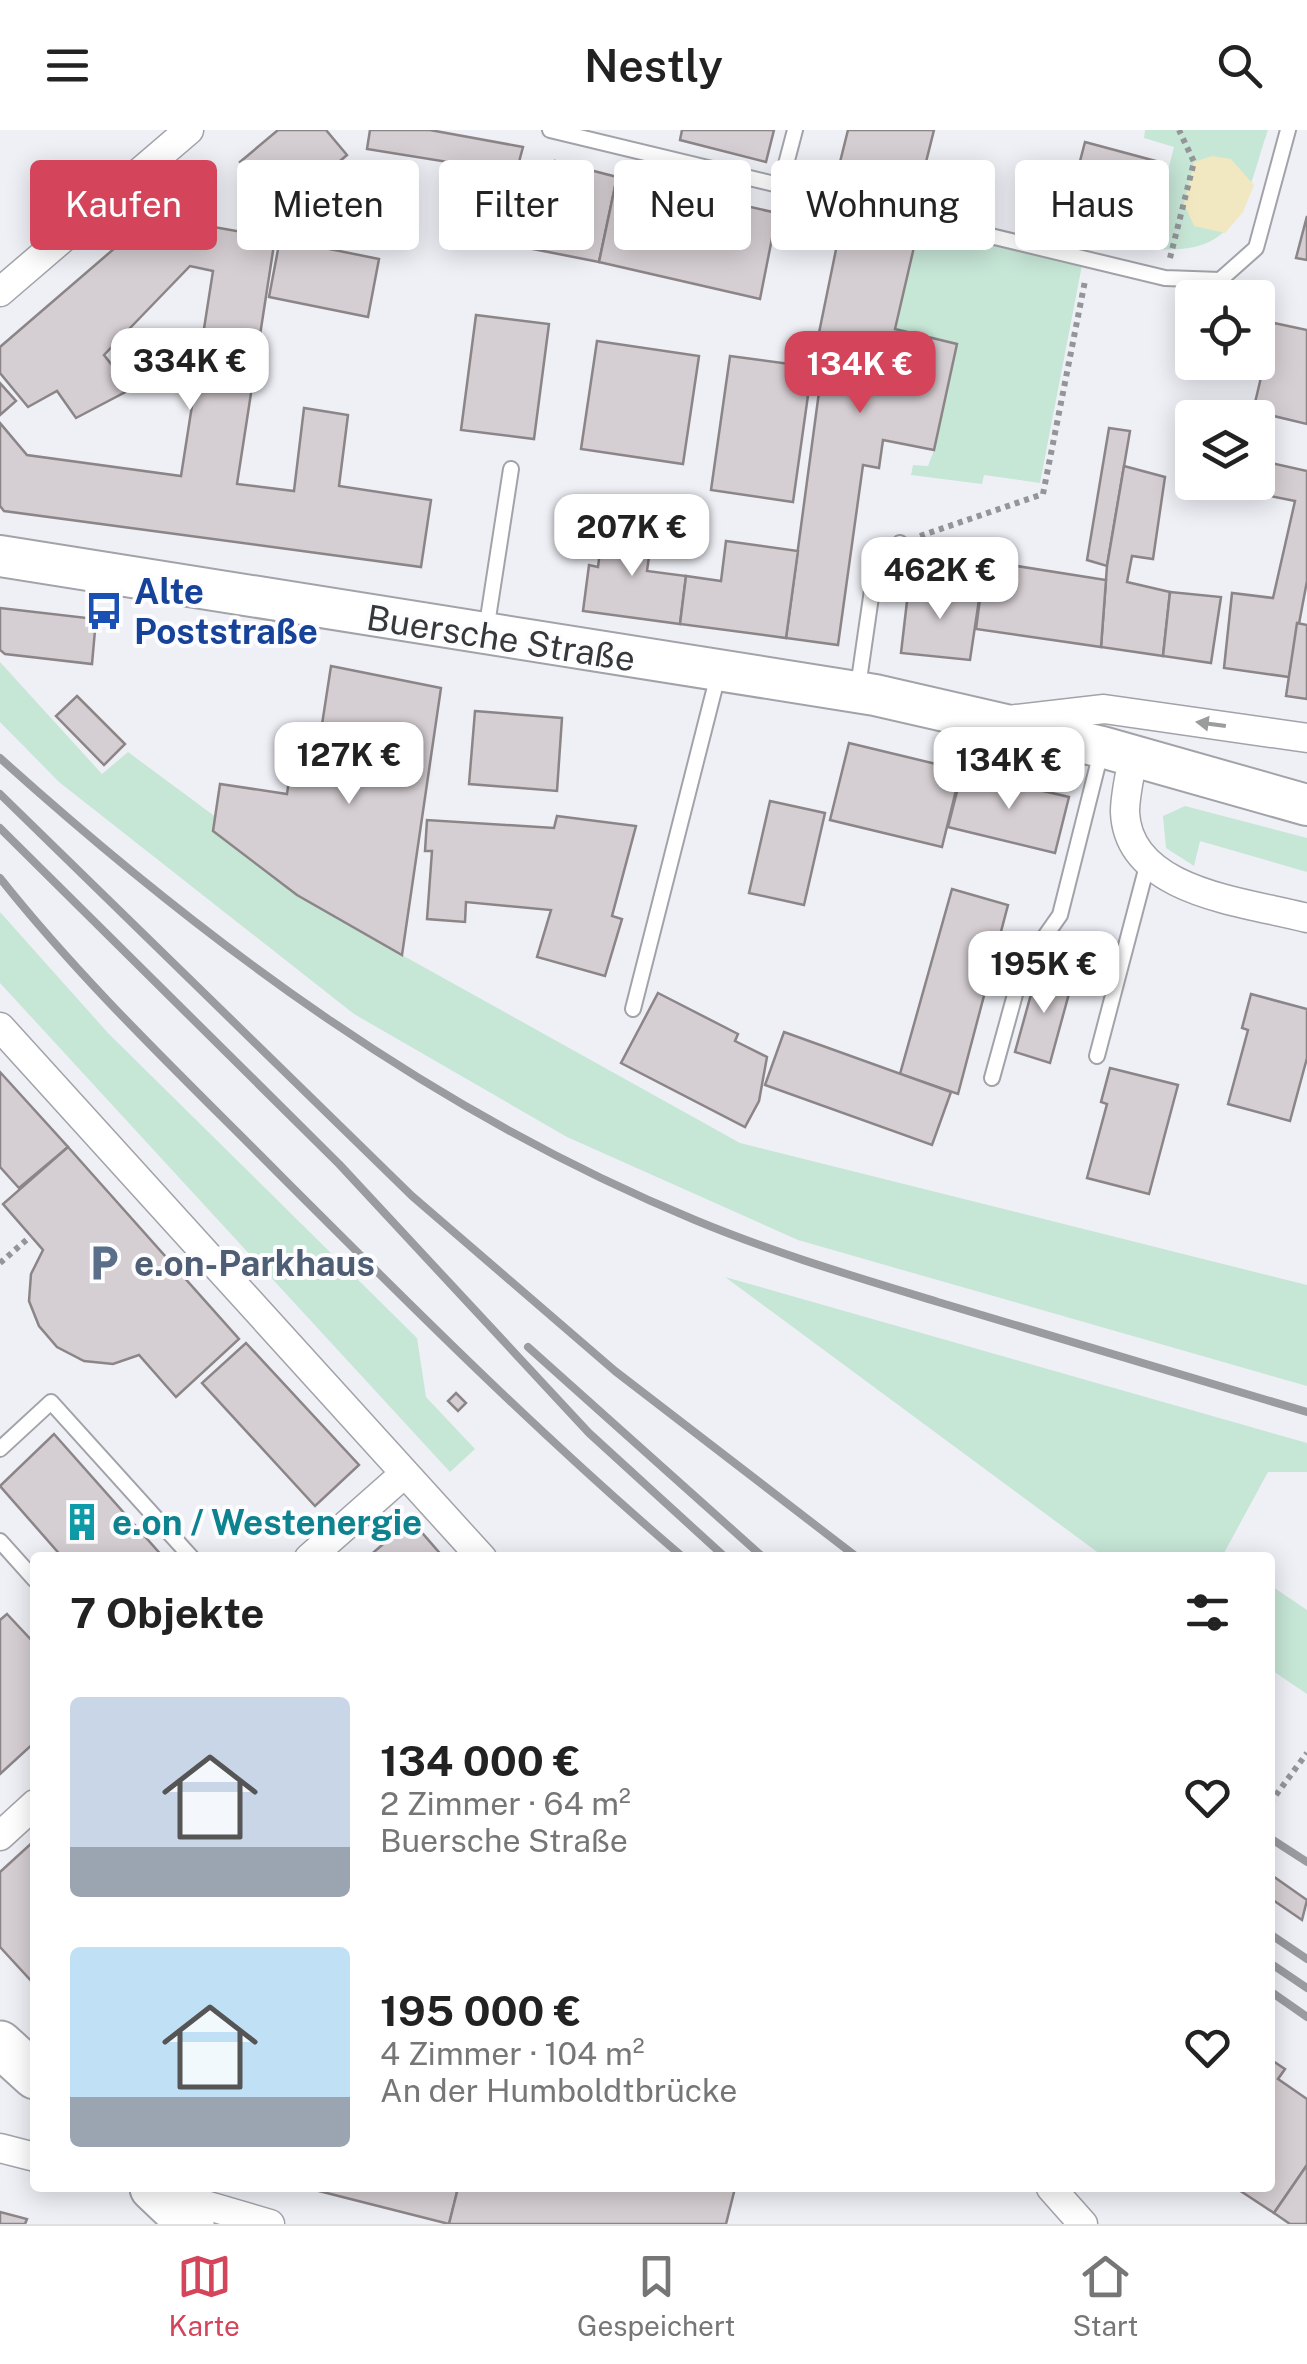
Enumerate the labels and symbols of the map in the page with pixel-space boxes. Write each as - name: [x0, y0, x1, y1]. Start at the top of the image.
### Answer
- pin: 334K €: [109, 328, 271, 413]
- pin: 134K €: [779, 331, 941, 416]
- pin: 207K €: [551, 494, 713, 579]
- pin: 462K €: [859, 537, 1021, 622]
- place label: Alte Poststraße: [134, 571, 318, 652]
- bus stop icon: Alte Poststraße: [83, 590, 125, 632]
- street label: Buersche Straße: [364, 597, 638, 679]
- one-way arrow: [1194, 716, 1226, 732]
- pin: 127K €: [268, 722, 430, 807]
- pin: 134K €: [928, 727, 1090, 812]
- pin: 195K €: [963, 931, 1125, 1016]
- parking icon: e.on-Parkhaus: [83, 1242, 125, 1284]
- place label: e.on-Parkhaus: [134, 1243, 375, 1284]
- building icon: e.on / Westenergie: [61, 1501, 103, 1543]
- place label: e.on / Westenergie: [112, 1502, 422, 1543]

